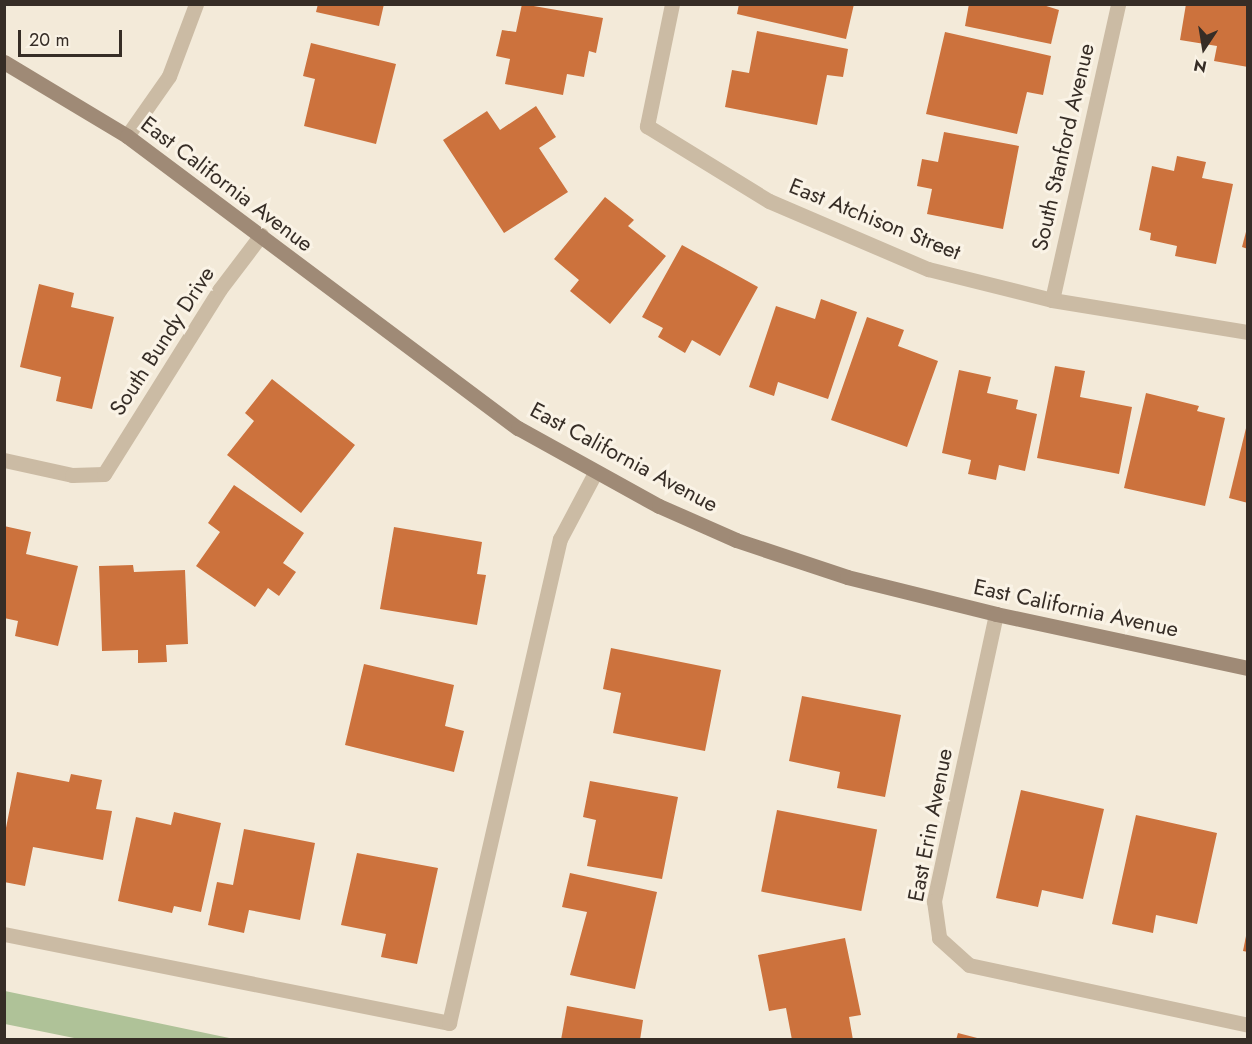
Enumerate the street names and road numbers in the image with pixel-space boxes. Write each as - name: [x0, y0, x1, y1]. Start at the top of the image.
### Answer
- street label: South Stanford Avenue: [1026, 41, 1100, 253]
- street label: East California Avenue: [136, 111, 318, 257]
- street label: East Atchison Street: [785, 173, 965, 265]
- street label: South Bundy Drive: [104, 262, 220, 420]
- street label: East California Avenue: [526, 396, 722, 518]
- street label: East California Avenue: [971, 573, 1181, 643]
- street label: East Erin Avenue: [902, 746, 958, 904]

